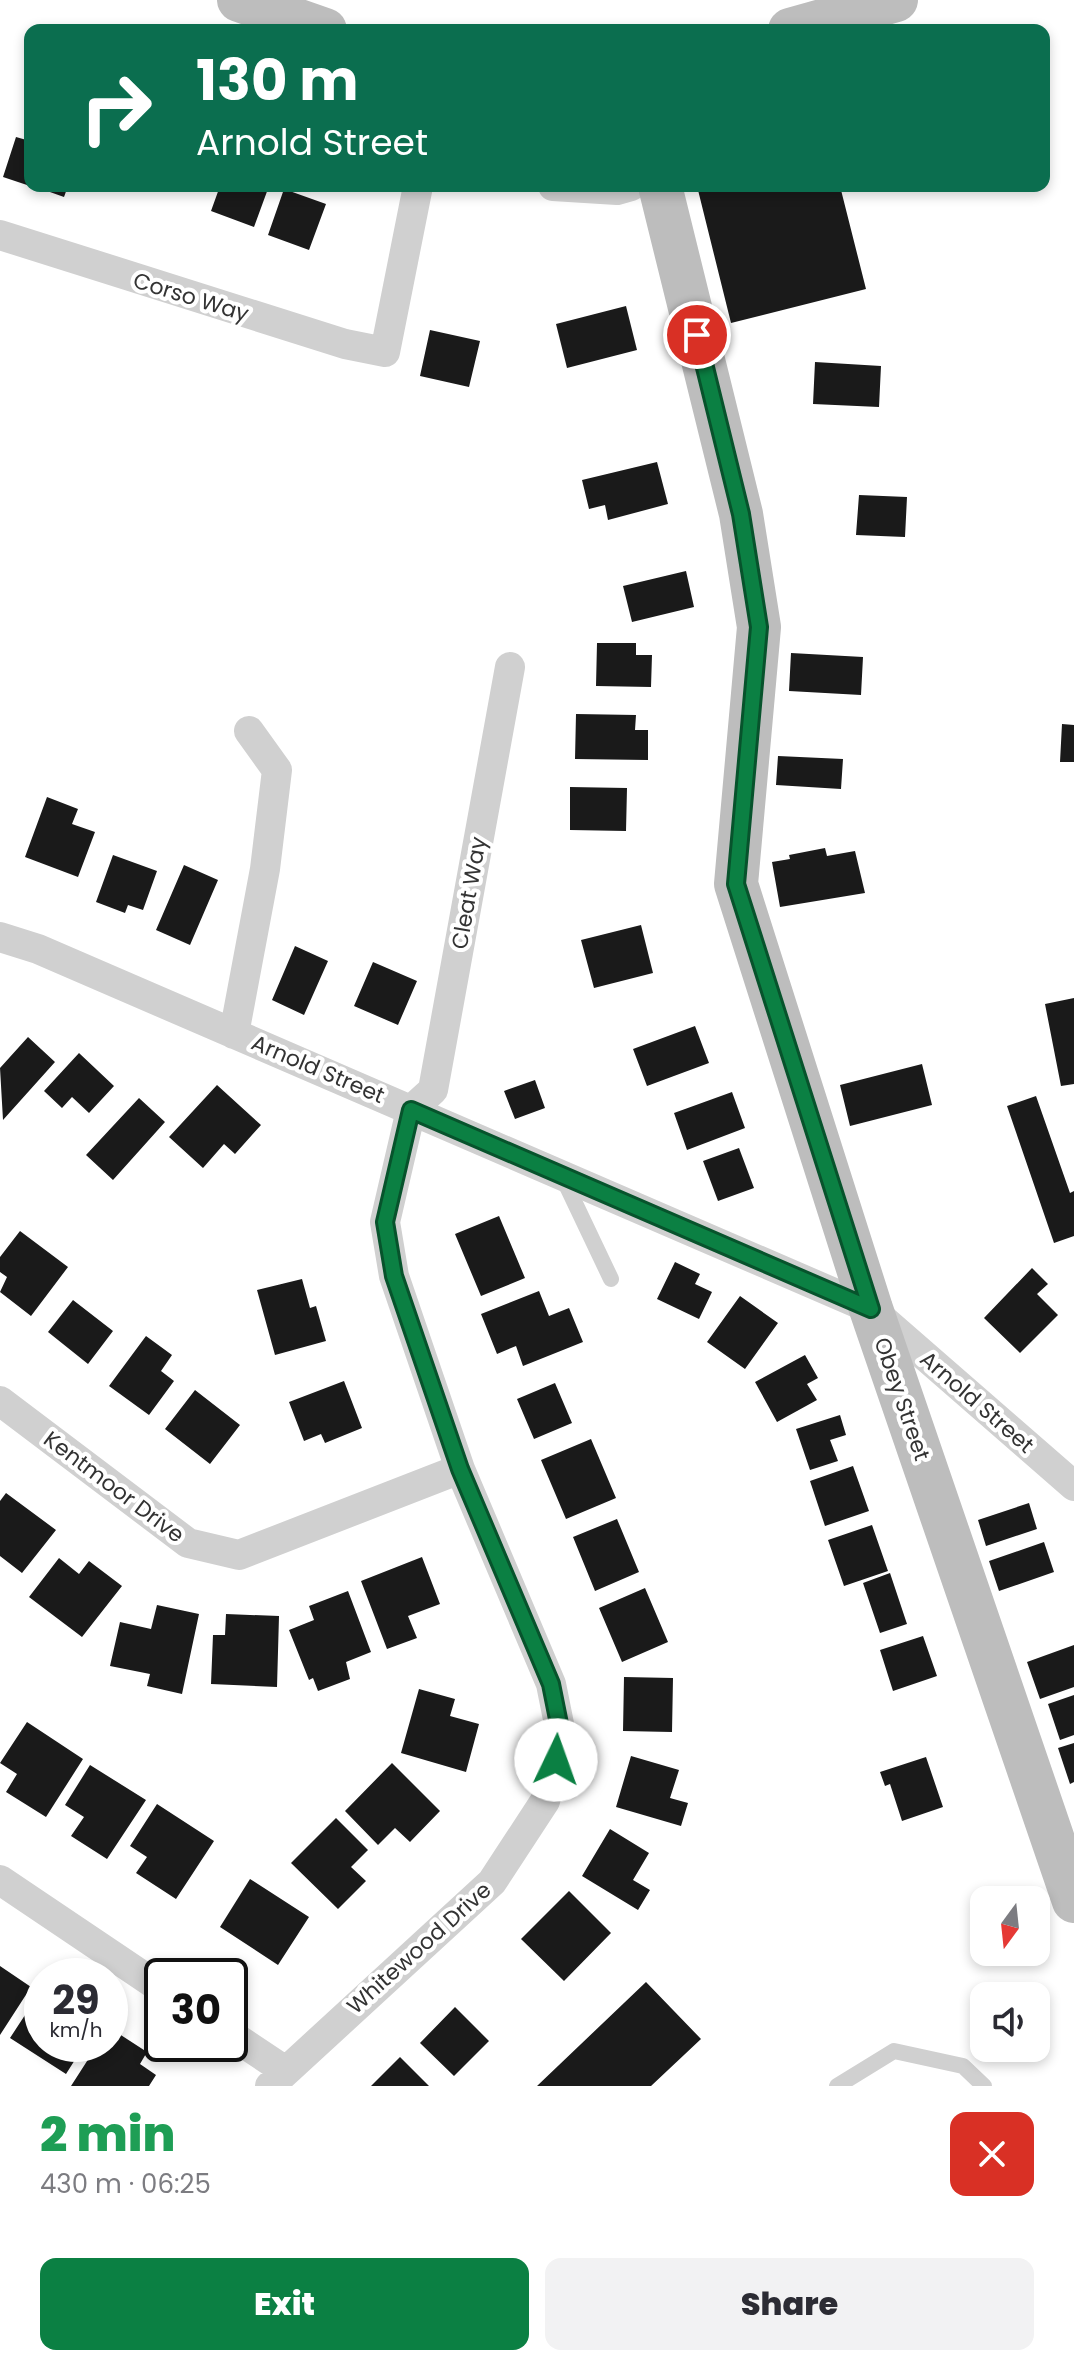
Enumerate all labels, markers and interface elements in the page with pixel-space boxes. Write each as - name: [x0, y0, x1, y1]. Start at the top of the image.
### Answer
- text: 130 m: [196, 41, 359, 120]
- icon: right: [64, 56, 168, 160]
- text: Arnold Street: [196, 117, 428, 168]
- street label: Corso Way: [129, 265, 253, 329]
- pin: [663, 301, 731, 369]
- icon: arrive: [675, 313, 719, 357]
- street label: Cleat Way: [444, 834, 494, 952]
- street label: Arnold Street: [247, 1027, 389, 1111]
- street label: Obey Street: [866, 1333, 938, 1465]
- street label: Arnold Street: [913, 1344, 1041, 1460]
- street label: Kentmoor Drive: [37, 1424, 191, 1550]
- position arrow: [514, 1718, 598, 1802]
- street label: Whitewood Drive: [340, 1875, 498, 2021]
- north arrow: [970, 1886, 1050, 1966]
- map controls: [970, 1886, 1050, 2062]
- speed limit sign: 30: [144, 1958, 248, 2062]
- text: 29: [52, 1972, 100, 2028]
- button: sound: [970, 1982, 1050, 2062]
- text: km/h: [49, 2016, 103, 2044]
- text: 2 min: [40, 2101, 175, 2168]
- button: close: [950, 2112, 1034, 2196]
- text: 430 m · 06:25: [40, 2166, 211, 2202]
- button: Exit: [40, 2258, 529, 2350]
- button: Share: [545, 2258, 1034, 2350]

